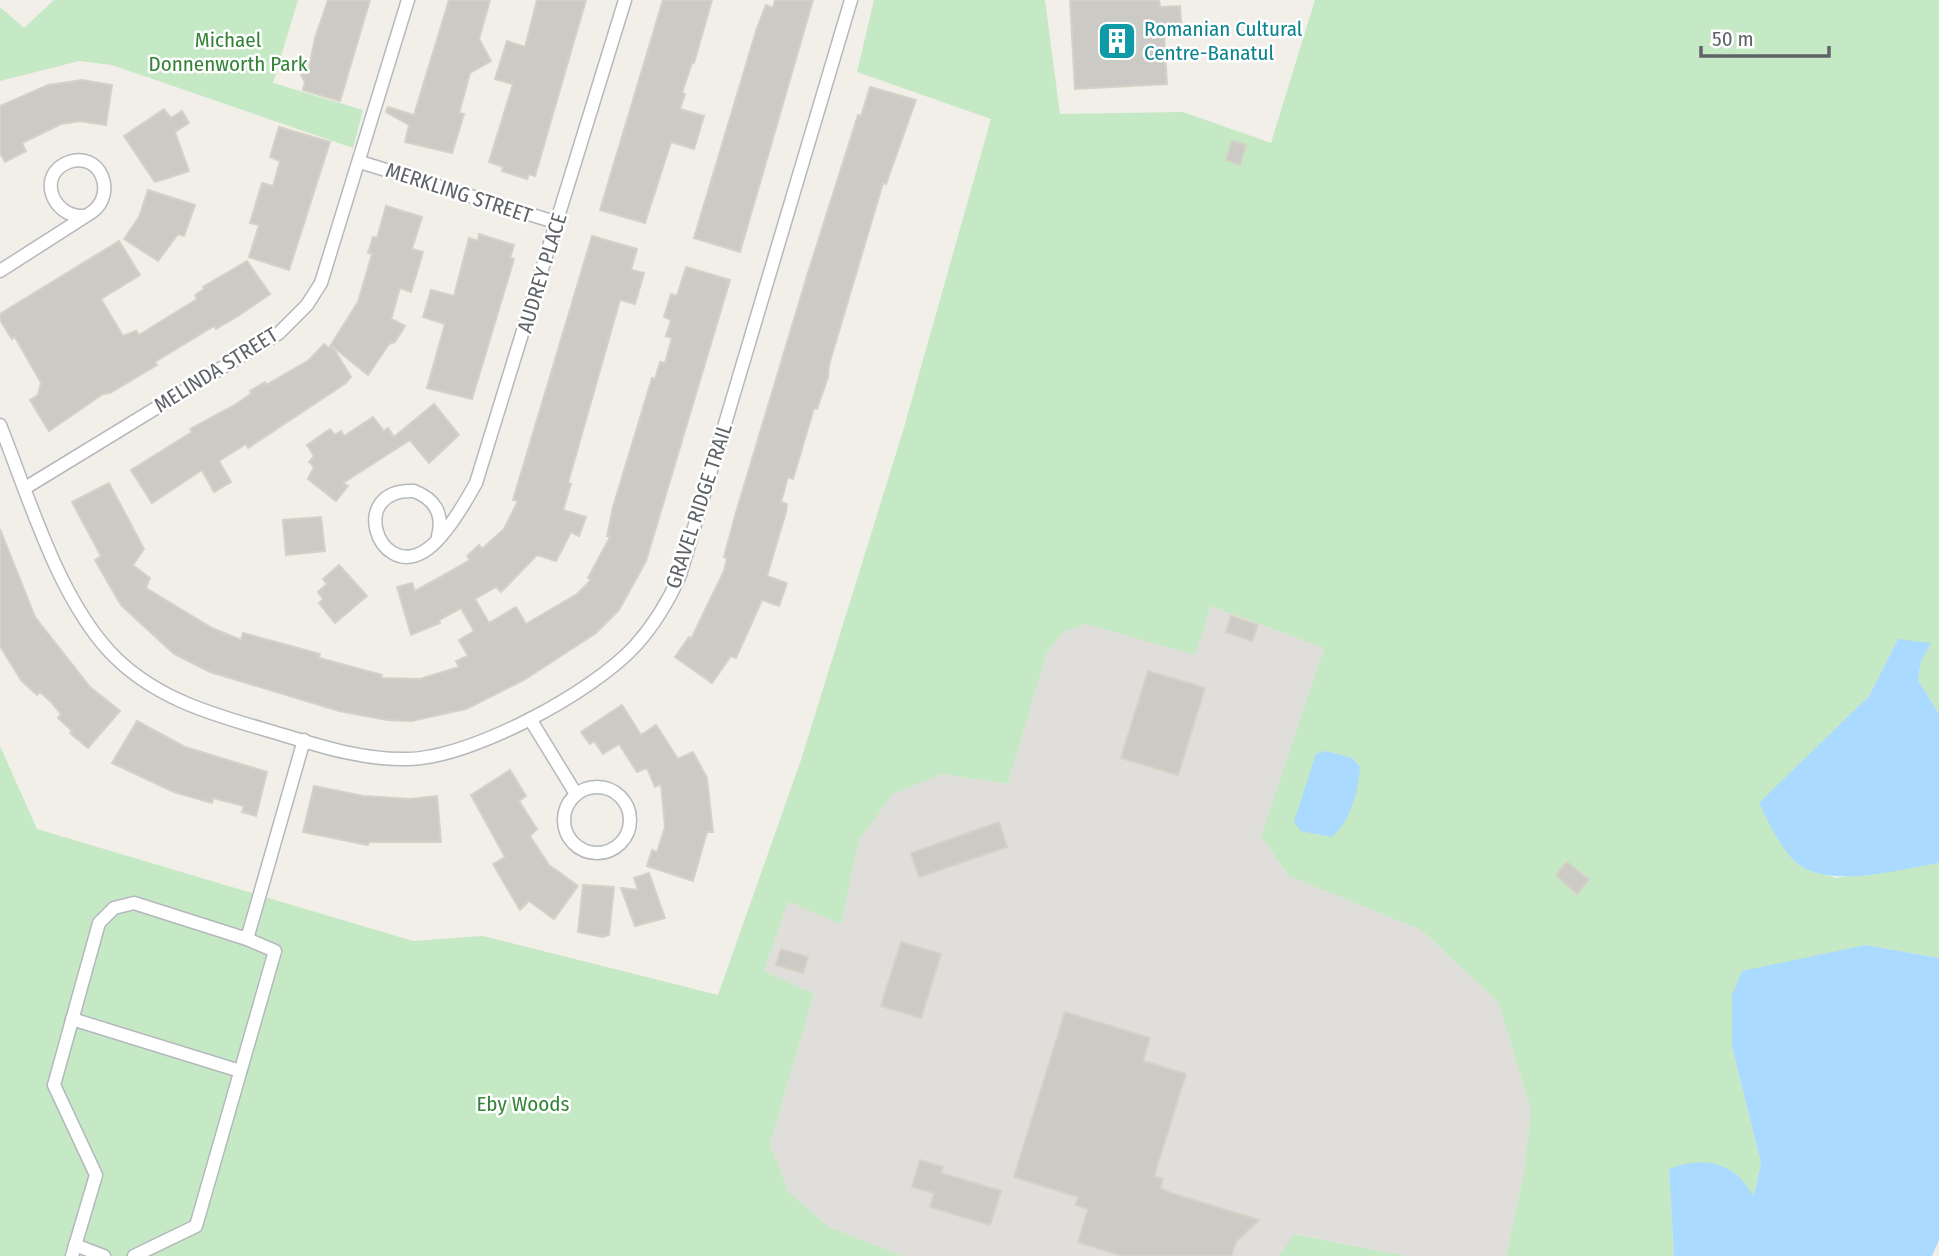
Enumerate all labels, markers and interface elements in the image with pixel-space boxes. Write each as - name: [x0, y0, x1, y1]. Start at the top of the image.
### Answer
- scale bar: [1701, 14, 1829, 58]
- place label: Romanian Cultural Centre-Banatul: [1144, 16, 1303, 66]
- building icon: Romanian Cultural Centre-Banatul: [1096, 20, 1138, 62]
- text: 50 m: [1712, 26, 1754, 52]
- park label: Michael Donnenworth Park: [148, 27, 308, 77]
- street label: MERKLING STREET: [383, 157, 536, 229]
- street label: AUDREY PLACE: [511, 210, 573, 336]
- street label: MELINDA STREET: [149, 322, 283, 418]
- street label: GRAVEL RIDGE TRAIL: [660, 420, 738, 592]
- park label: Eby Woods: [476, 1091, 570, 1117]

